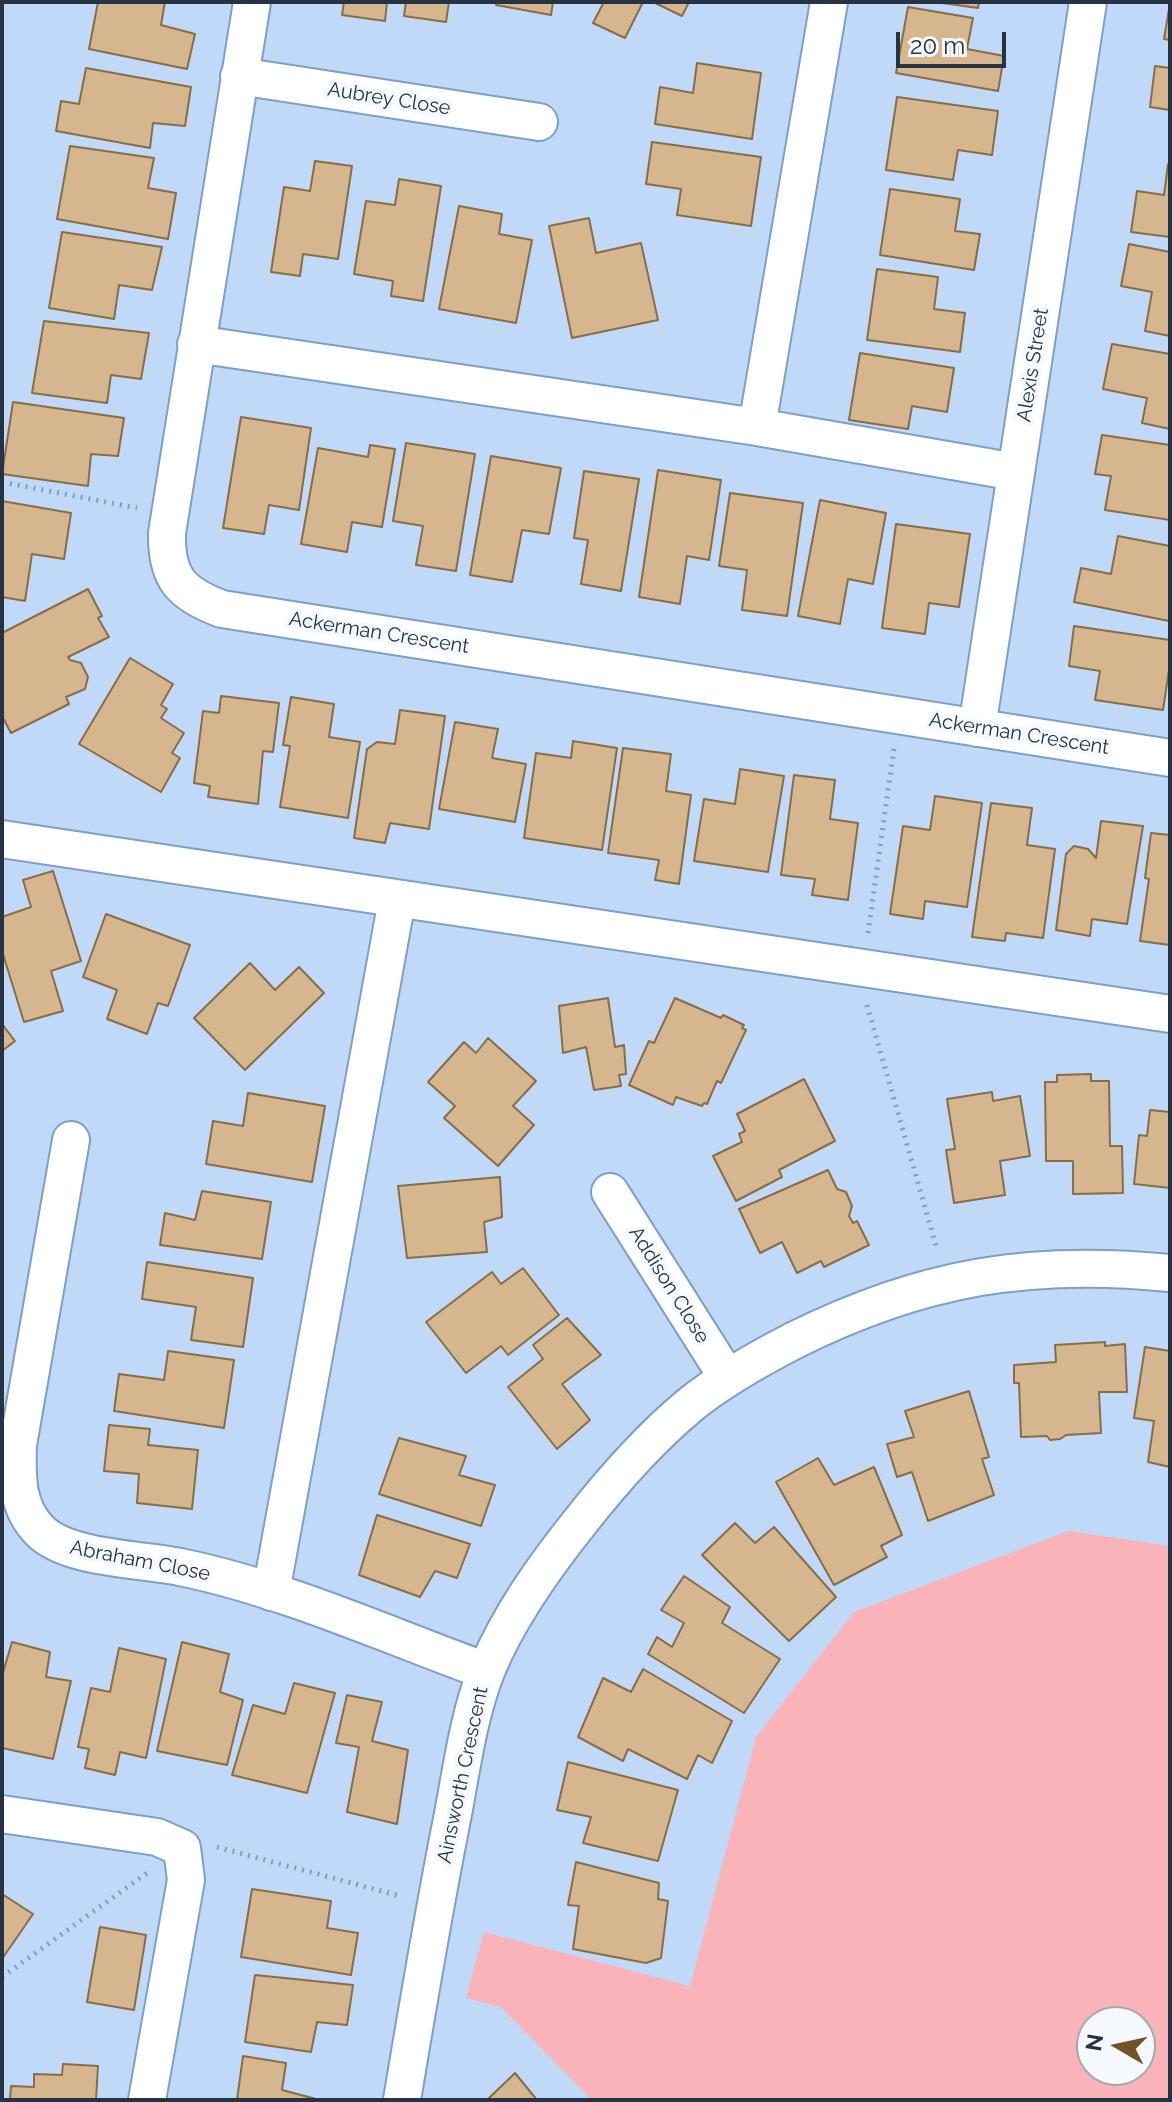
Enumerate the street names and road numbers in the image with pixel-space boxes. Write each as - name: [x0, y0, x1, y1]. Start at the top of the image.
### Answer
- street label: Aubrey Close: [326, 77, 452, 121]
- street label: Alexis Street: [1012, 306, 1054, 424]
- street label: Ackerman Crescent: [287, 607, 471, 659]
- street label: Ackerman Crescent: [927, 708, 1111, 760]
- street label: Addison Close: [624, 1222, 714, 1348]
- street label: Abraham Close: [68, 1536, 212, 1586]
- street label: Ainsworth Crescent: [433, 1684, 493, 1866]

